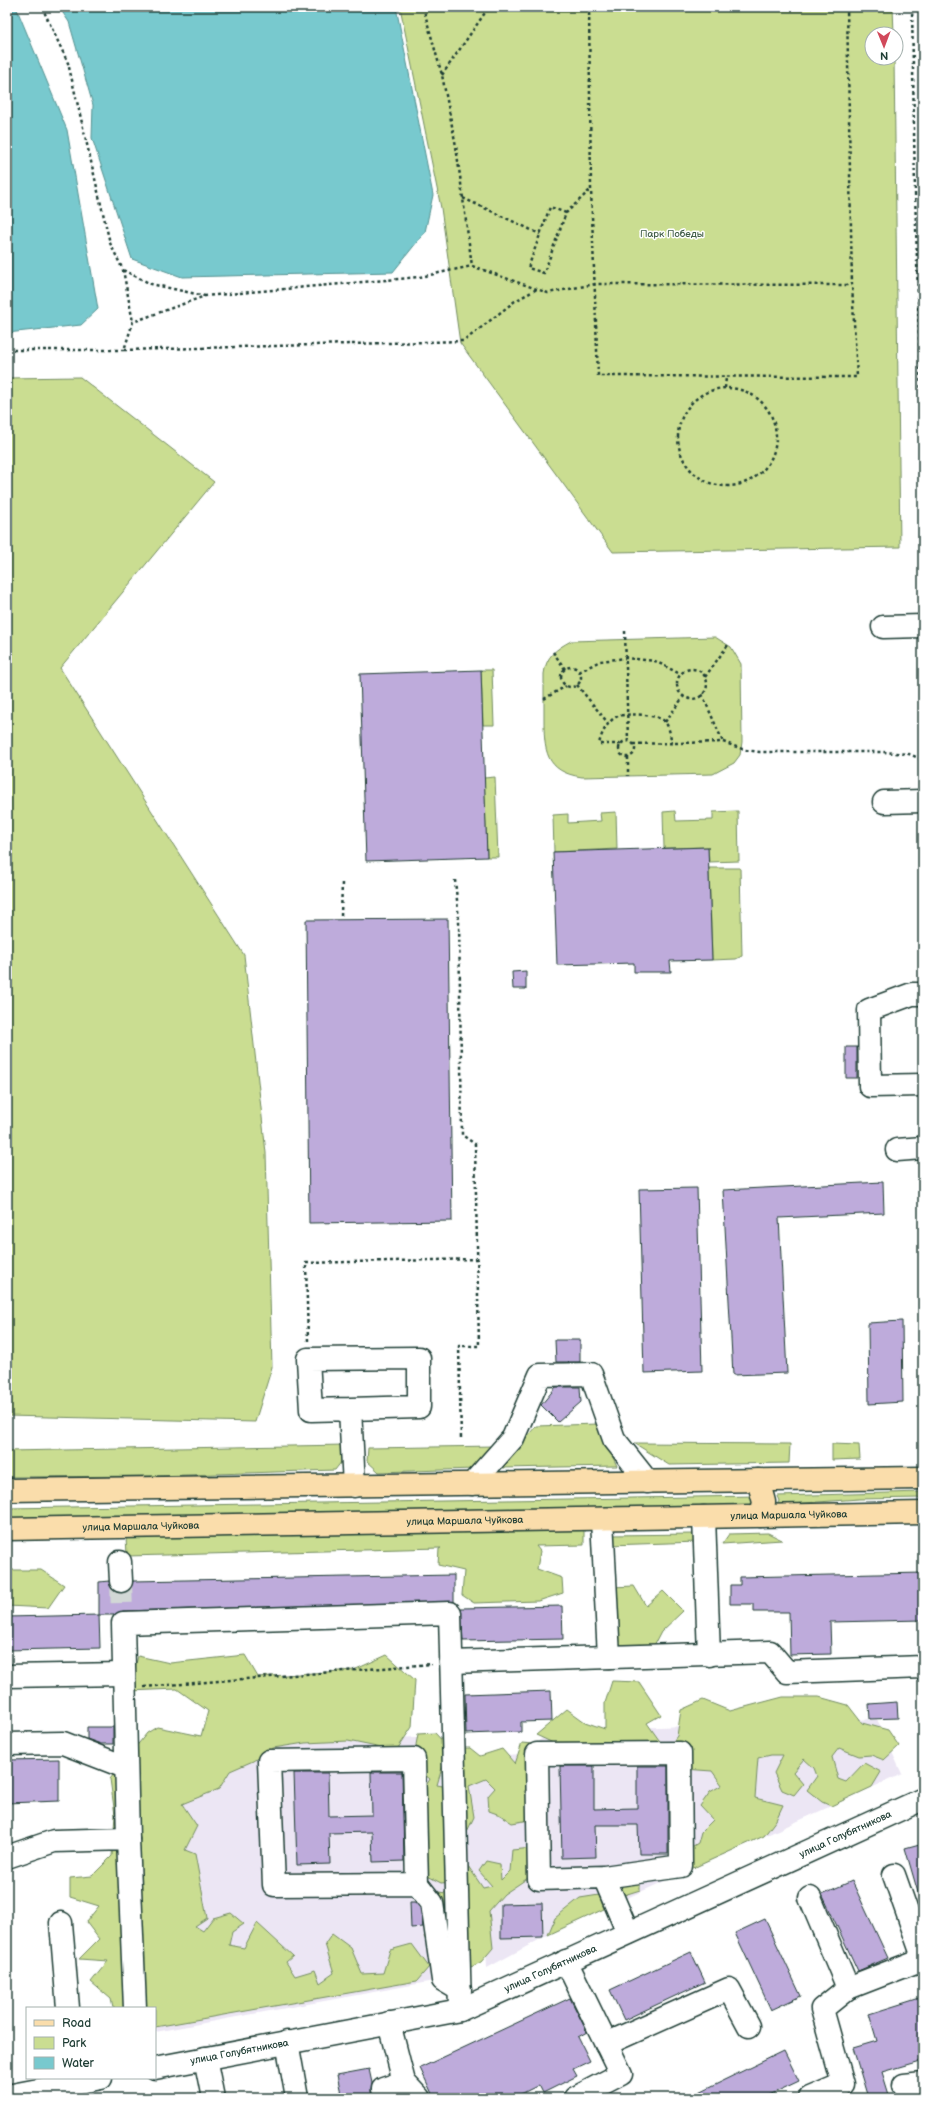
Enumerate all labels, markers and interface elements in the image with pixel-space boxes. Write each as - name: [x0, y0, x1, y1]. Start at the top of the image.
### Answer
- north arrow: [864, 26, 904, 66]
- text: N: [880, 49, 888, 62]
- park label: Парк Победы: [640, 228, 704, 240]
- street label: улица Маршала Чуйкова: [730, 1508, 847, 1522]
- street label: улица Маршала Чуйкова: [406, 1514, 524, 1528]
- street label: улица Маршала Чуйкова: [82, 1520, 200, 1534]
- street label: улица Голубятникова: [797, 1808, 893, 1861]
- street label: улица Голубятникова: [503, 1943, 599, 1995]
- legend: [26, 2007, 156, 2079]
- text: Road: [62, 2016, 91, 2031]
- text: Park: [62, 2036, 86, 2051]
- street label: улица Голубятникова: [189, 2037, 290, 2067]
- text: Water: [62, 2056, 94, 2071]

